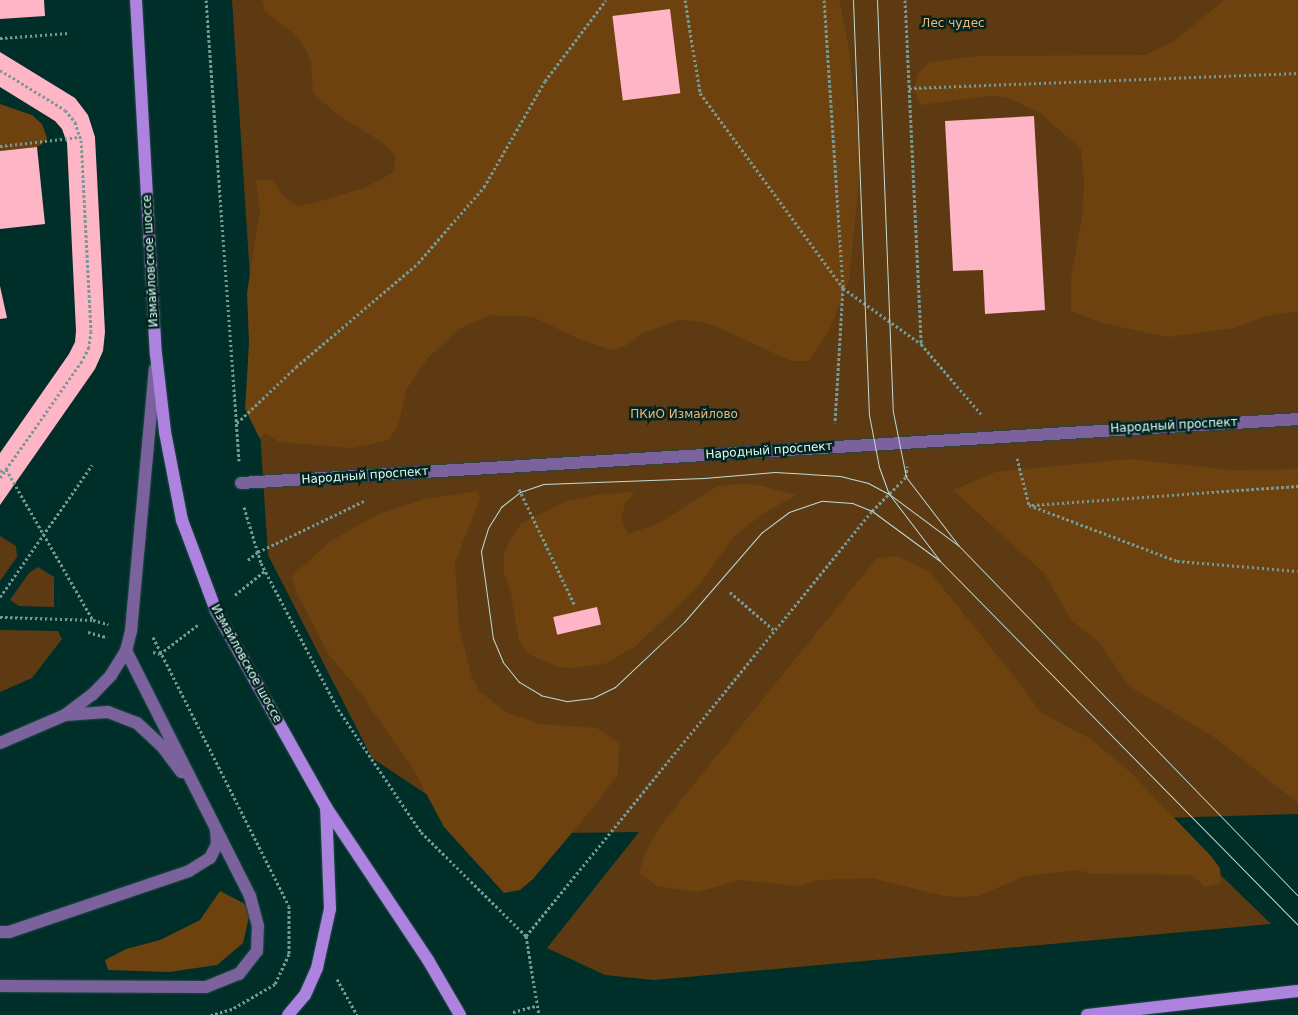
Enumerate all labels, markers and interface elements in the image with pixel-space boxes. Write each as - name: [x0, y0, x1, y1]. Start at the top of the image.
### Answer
- park label: Лес чудес: [921, 17, 985, 31]
- street label: Измайловское шоссе: [140, 194, 162, 328]
- park label: ПКиО Измайлово: [630, 408, 738, 422]
- street label: Народный проспект: [1110, 415, 1238, 437]
- street label: Народный проспект: [705, 439, 833, 463]
- street label: Народный проспект: [301, 464, 429, 488]
- street label: Измайловское шоссе: [207, 602, 285, 726]

